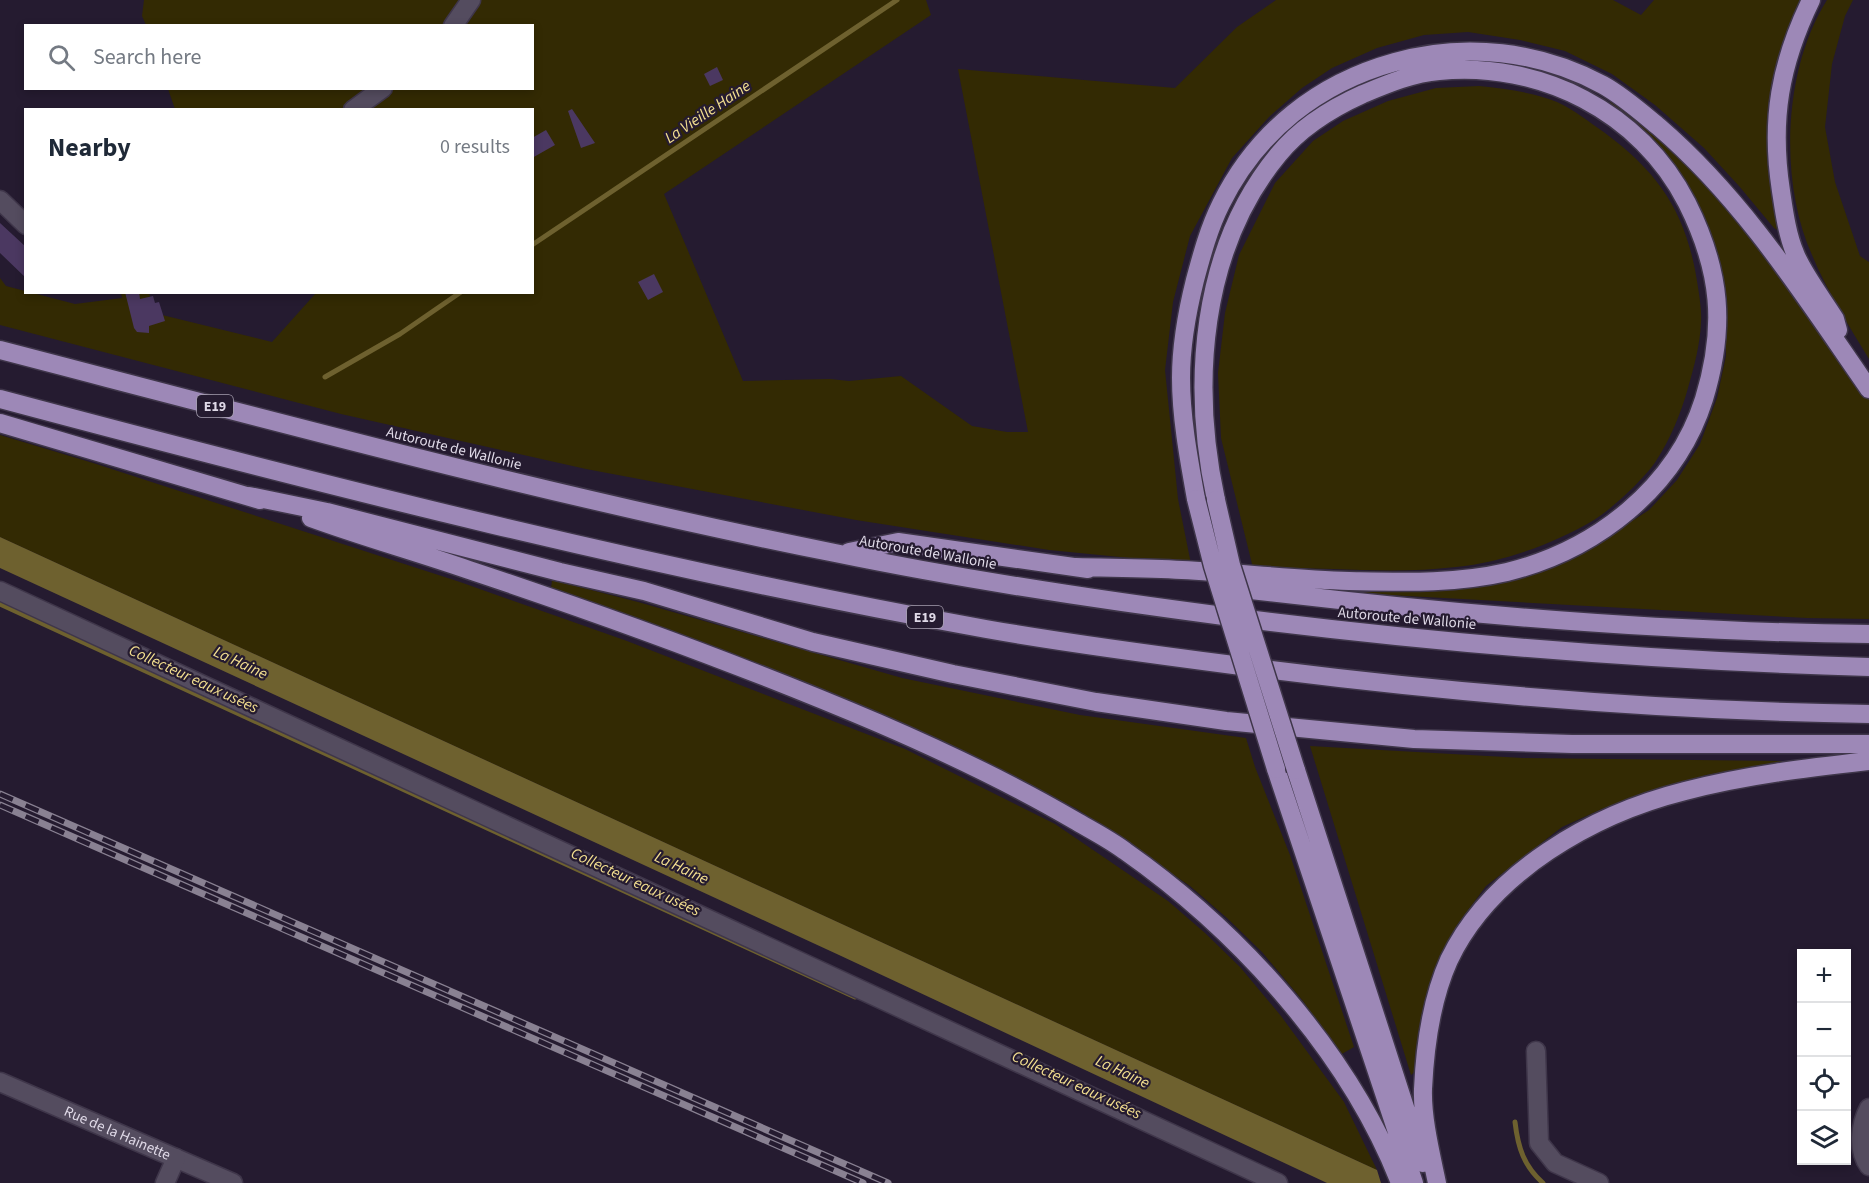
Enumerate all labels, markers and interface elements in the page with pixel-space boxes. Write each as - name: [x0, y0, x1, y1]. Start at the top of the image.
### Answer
- search box: [24, 24, 534, 90]
- icon: search: [45, 41, 78, 74]
- text: Search here: [93, 41, 201, 73]
- water label: La Vieille Haine: [660, 75, 755, 149]
- text: Nearby: [48, 129, 131, 166]
- text: 0 results: [440, 133, 510, 161]
- road number: E19: [197, 395, 233, 417]
- street label: Autoroute de Wallonie: [384, 422, 524, 475]
- street label: Autoroute de Wallonie: [858, 530, 998, 575]
- street label: Autoroute de Wallonie: [1337, 602, 1477, 635]
- road number: E19: [907, 606, 943, 628]
- water label: Collecteur eaux usées: [125, 639, 262, 719]
- water label: La Haine: [210, 641, 272, 685]
- water label: Collecteur eaux usées: [567, 842, 704, 922]
- water label: La Haine: [651, 846, 713, 890]
- map controls: [1797, 949, 1851, 1165]
- button: +: [1797, 949, 1851, 1003]
- button: −: [1797, 1003, 1851, 1057]
- water label: Collecteur eaux usées: [1008, 1045, 1145, 1125]
- water label: La Haine: [1092, 1050, 1154, 1094]
- button: locate: [1797, 1057, 1851, 1111]
- street label: Rue de la Hainette: [61, 1101, 174, 1166]
- button: layers: [1797, 1111, 1851, 1165]

